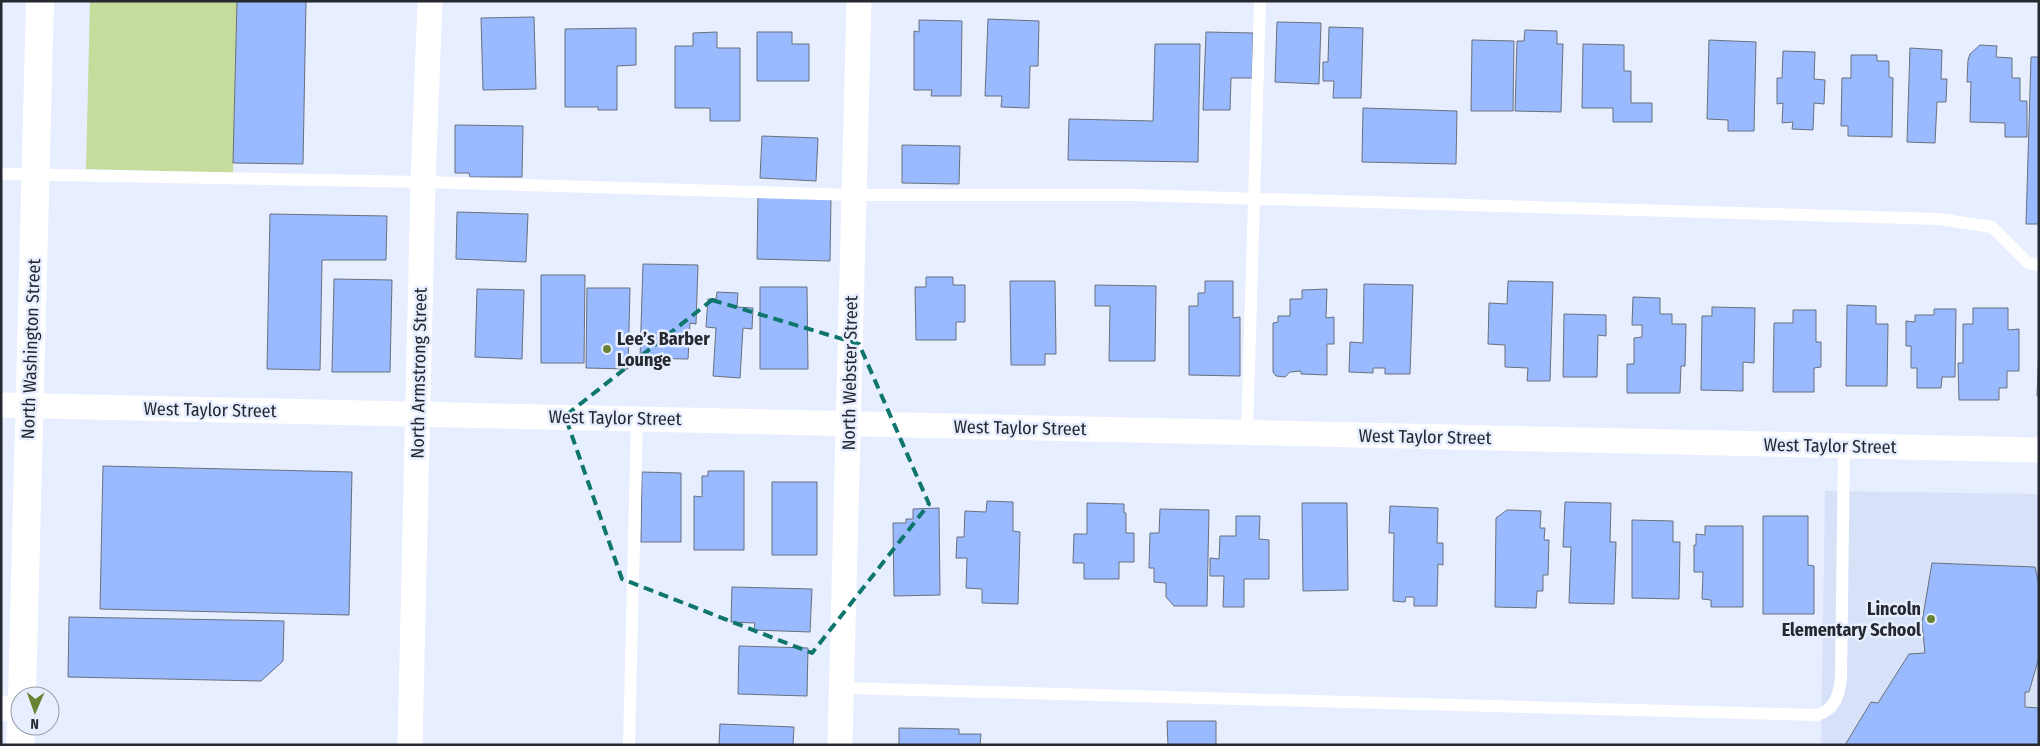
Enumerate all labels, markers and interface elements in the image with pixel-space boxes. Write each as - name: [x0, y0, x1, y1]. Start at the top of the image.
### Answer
- street label: North Washington Street: [17, 258, 45, 440]
- street label: North Armstrong Street: [407, 287, 431, 459]
- street label: North Webster Street: [838, 295, 862, 451]
- place label: Lee’s Barber Lounge: [617, 328, 710, 371]
- marker: Lee’s Barber Lounge: [601, 343, 613, 355]
- street label: West Taylor Street: [143, 398, 277, 422]
- street label: West Taylor Street: [548, 406, 682, 430]
- street label: West Taylor Street: [953, 416, 1087, 440]
- street label: West Taylor Street: [1358, 425, 1492, 449]
- street label: West Taylor Street: [1763, 434, 1897, 458]
- place label: Lincoln Elementary School: [1782, 598, 1921, 641]
- marker: Lincoln Elementary School: [1925, 613, 1937, 625]
- north arrow: [10, 686, 60, 736]
- text: N: [30, 715, 39, 732]

